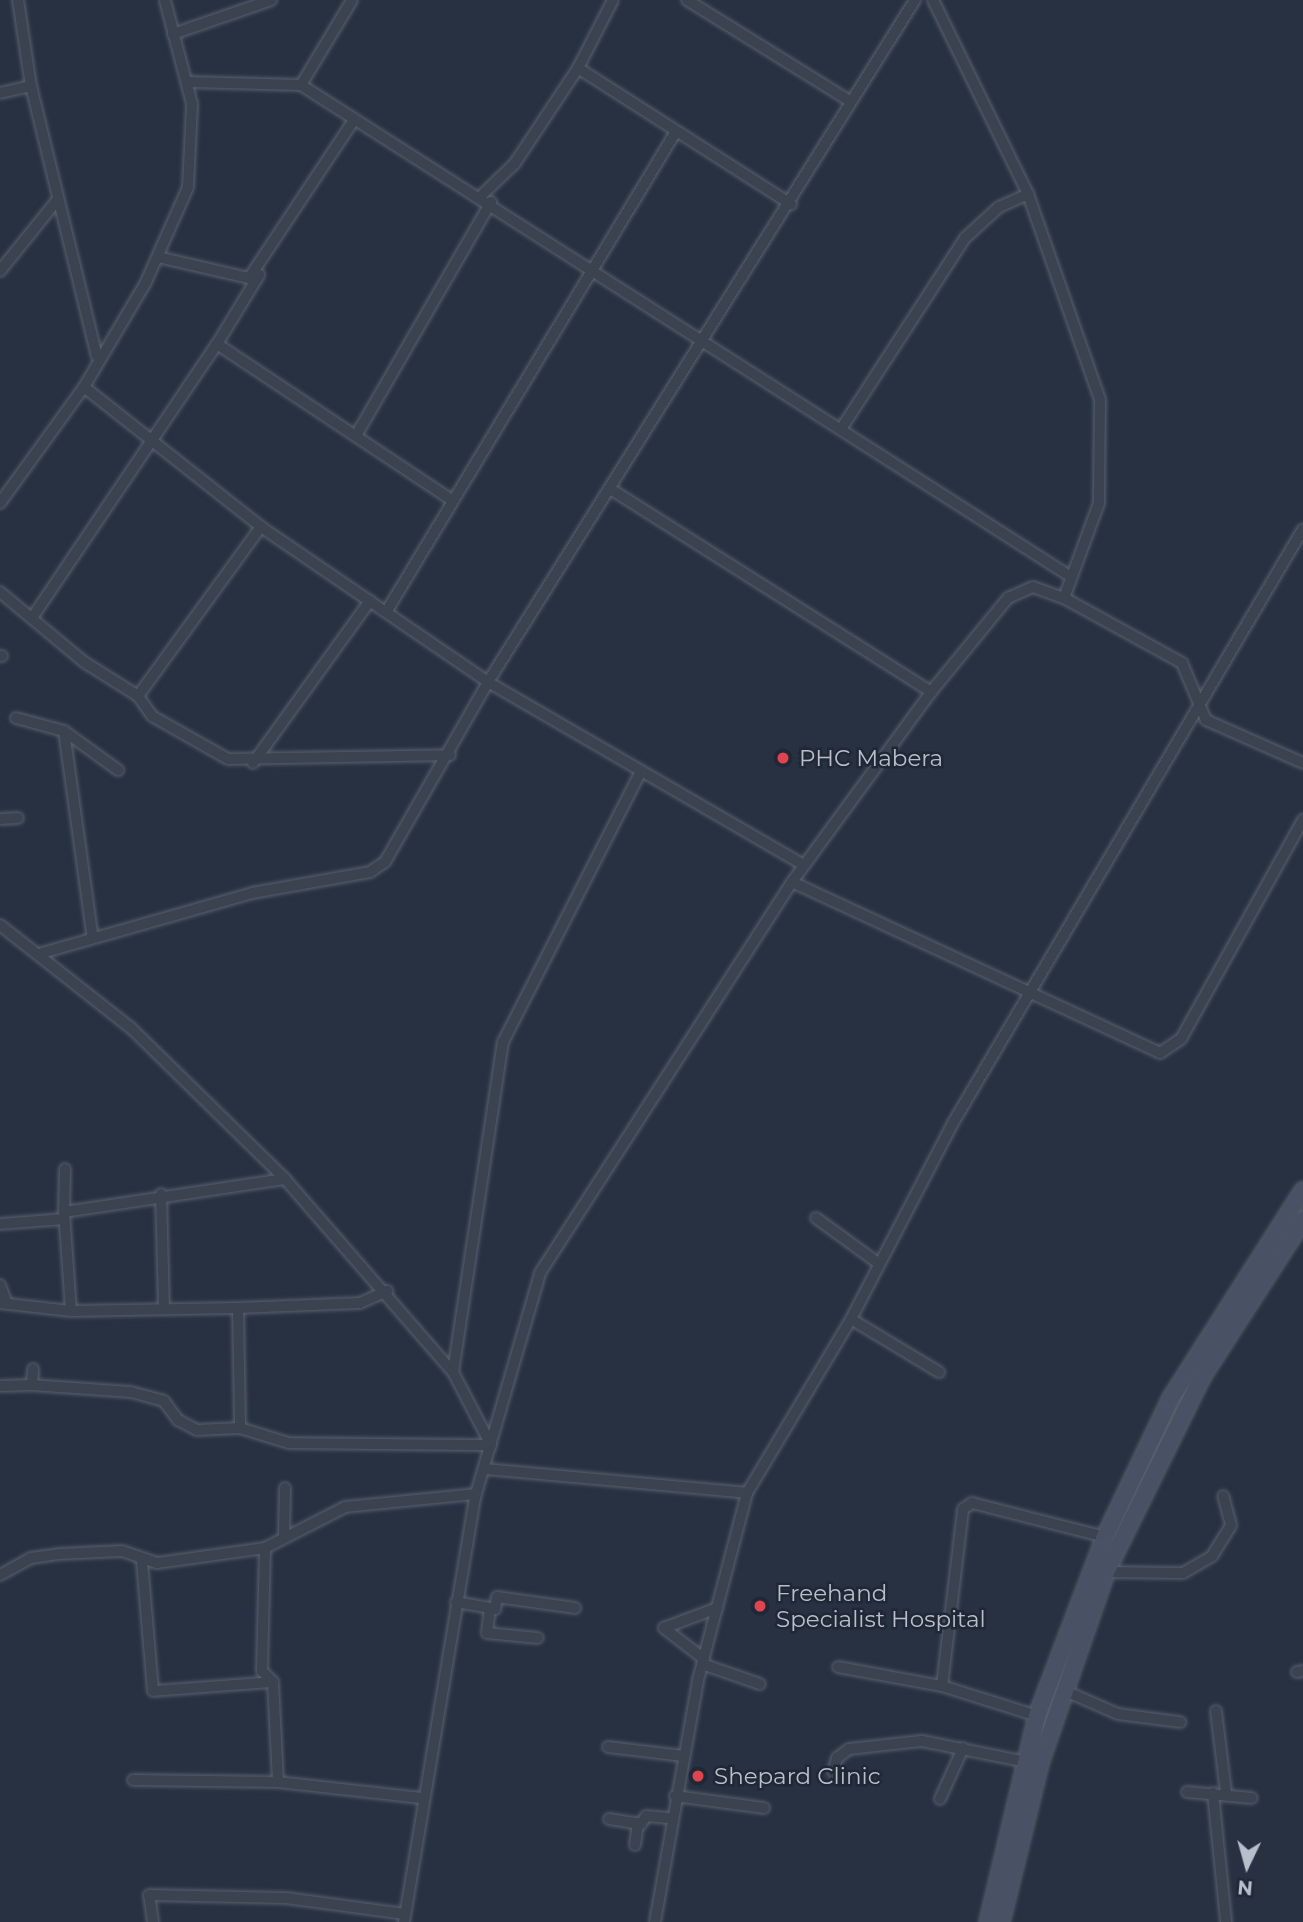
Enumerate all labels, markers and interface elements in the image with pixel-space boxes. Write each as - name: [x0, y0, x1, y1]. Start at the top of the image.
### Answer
- place label: PHC Mabera: [799, 744, 943, 772]
- marker: PHC Mabera: [773, 748, 793, 768]
- place label: Freehand Specialist Hospital: [776, 1579, 986, 1633]
- marker: Freehand Specialist Hospital: [750, 1596, 770, 1616]
- place label: Shepard Clinic: [714, 1762, 881, 1790]
- marker: Shepard Clinic: [688, 1766, 708, 1786]
- north arrow: [1212, 1831, 1282, 1901]
- text: N: [1236, 1875, 1254, 1900]

